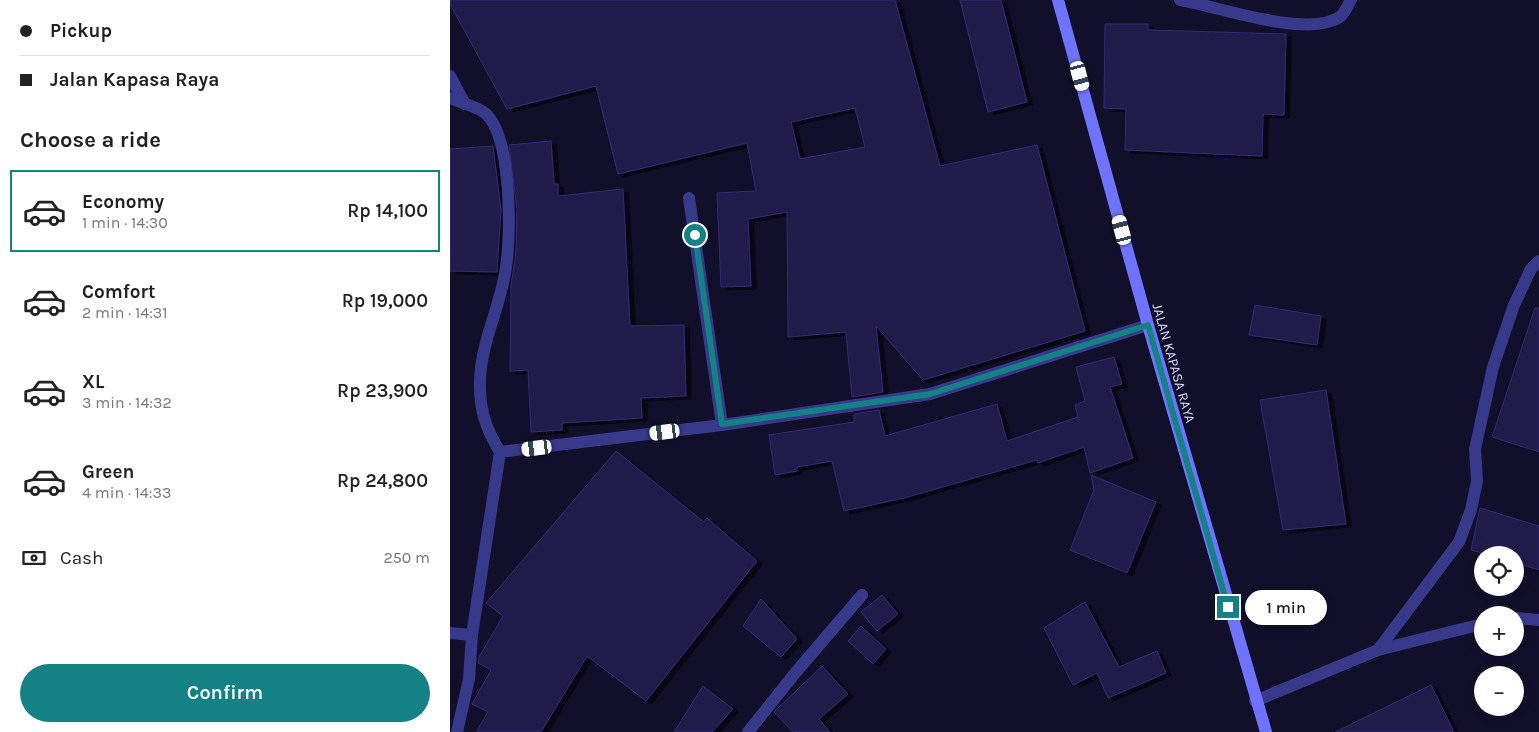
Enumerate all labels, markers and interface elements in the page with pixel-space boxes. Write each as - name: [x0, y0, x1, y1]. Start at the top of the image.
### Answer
- text: Pickup: [50, 20, 112, 42]
- car: [1068, 60, 1091, 92]
- text: Jalan Kapasa Raya: [50, 69, 219, 91]
- text: Choose a ride: [20, 127, 161, 153]
- icon: car: [22, 189, 67, 234]
- text: Economy: [82, 191, 164, 213]
- text: Rp 14,100: [347, 200, 428, 222]
- text: 1 min · 14:30: [82, 213, 168, 232]
- car: [1110, 214, 1133, 246]
- route start: [684, 224, 706, 246]
- icon: car: [22, 279, 67, 324]
- text: Comfort: [82, 281, 156, 303]
- text: Rp 19,000: [342, 290, 428, 312]
- street label: JALAN KAPASA RAYA: [1148, 301, 1199, 425]
- text: 2 min · 14:31: [82, 303, 168, 322]
- icon: car: [22, 369, 67, 414]
- text: XL: [82, 371, 104, 393]
- text: Rp 23,900: [337, 380, 428, 402]
- text: 3 min · 14:32: [82, 393, 172, 412]
- car: [649, 423, 680, 441]
- car: [521, 439, 552, 457]
- icon: car: [22, 459, 67, 504]
- text: Green: [82, 461, 134, 483]
- text: Rp 24,800: [337, 470, 428, 492]
- text: 4 min · 14:33: [82, 483, 171, 502]
- icon: cash: [20, 544, 48, 572]
- map controls: [1474, 546, 1524, 716]
- button: locate: [1474, 546, 1524, 596]
- text: Cash: [60, 547, 104, 569]
- text: 250 m: [383, 548, 430, 567]
- callout: 1 min: [1246, 590, 1328, 624]
- route end: [1217, 596, 1239, 618]
- text: 1 min: [1266, 598, 1306, 617]
- button: +: [1474, 606, 1524, 656]
- button: Confirm: [20, 664, 430, 722]
- button: −: [1474, 666, 1524, 716]

